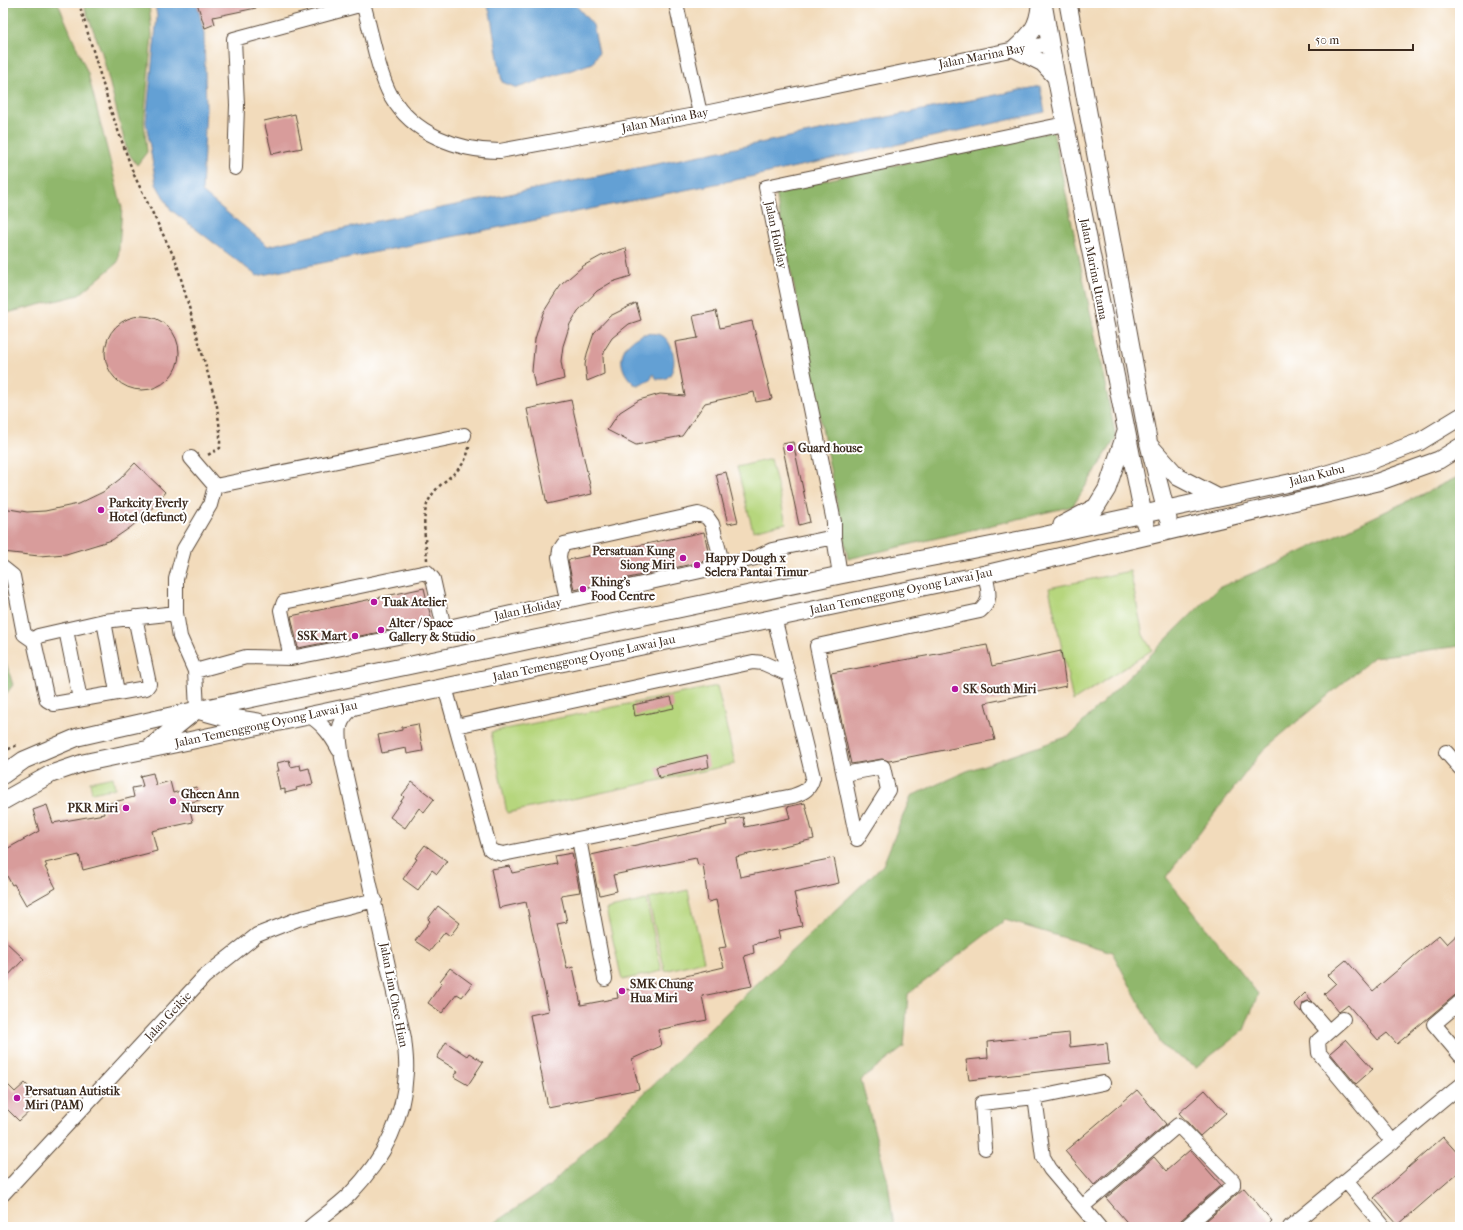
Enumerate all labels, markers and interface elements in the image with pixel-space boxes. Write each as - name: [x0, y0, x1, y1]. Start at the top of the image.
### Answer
- scale bar: [1309, 26, 1413, 52]
- text: 50 m: [1315, 33, 1339, 47]
- street label: Jalan Marina Bay: [936, 41, 1027, 71]
- street label: Jalan Marina Bay: [619, 105, 710, 135]
- street label: Jalan Holiday: [762, 199, 790, 271]
- street label: Jalan Marina Utama: [1077, 216, 1111, 321]
- place label: Guard house: [798, 441, 863, 455]
- marker: Guard house: [785, 443, 795, 453]
- street label: Jalan Kubu: [1287, 461, 1346, 489]
- place label: Parkcity Everly Hotel (defunct): [109, 496, 189, 524]
- marker: Parkcity Everly Hotel (defunct): [96, 505, 106, 515]
- place label: Persatuan Kung Siong Miri: [592, 544, 676, 573]
- place label: Happy Dough x Selera Pantai Timur: [705, 551, 809, 579]
- marker: Persatuan Kung Siong Miri: [678, 553, 688, 563]
- marker: Happy Dough x Selera Pantai Timur: [692, 560, 702, 570]
- street label: Jalan Temenggong Oyong Lawai Jau: [808, 565, 994, 617]
- place label: Khing's Food Centre: [590, 575, 655, 603]
- marker: Khing's Food Centre: [578, 584, 588, 594]
- place label: Tuak Atelier: [381, 595, 447, 609]
- street label: Jalan Holiday: [492, 595, 564, 623]
- marker: Tuak Atelier: [369, 597, 379, 607]
- place label: Alter / Space Gallery & Studio: [388, 616, 475, 645]
- marker: Alter / Space Gallery & Studio: [376, 625, 386, 635]
- place label: SSK Mart: [297, 629, 348, 643]
- marker: SSK Mart: [350, 631, 360, 641]
- street label: Jalan Temenggong Oyong Lawai Jau: [491, 632, 677, 684]
- place label: SK South Miri: [963, 682, 1037, 696]
- marker: SK South Miri: [950, 684, 960, 694]
- street label: Jalan Temenggong Oyong Lawai Jau: [173, 698, 359, 750]
- place label: Gheen Ann Nursery: [181, 787, 240, 816]
- marker: Gheen Ann Nursery: [168, 796, 178, 806]
- place label: PKR Miri: [68, 801, 118, 815]
- marker: PKR Miri: [121, 803, 131, 813]
- street label: Jalan Lim Chee Hian: [377, 941, 411, 1049]
- place label: SMK Chung Hua Miri: [630, 977, 694, 1005]
- marker: SMK Chung Hua Miri: [617, 986, 627, 996]
- street label: Jalan Geikie: [141, 989, 194, 1044]
- place label: Persatuan Autistik Miri (PAM): [24, 1084, 121, 1112]
- marker: Persatuan Autistik Miri (PAM): [12, 1093, 22, 1103]

